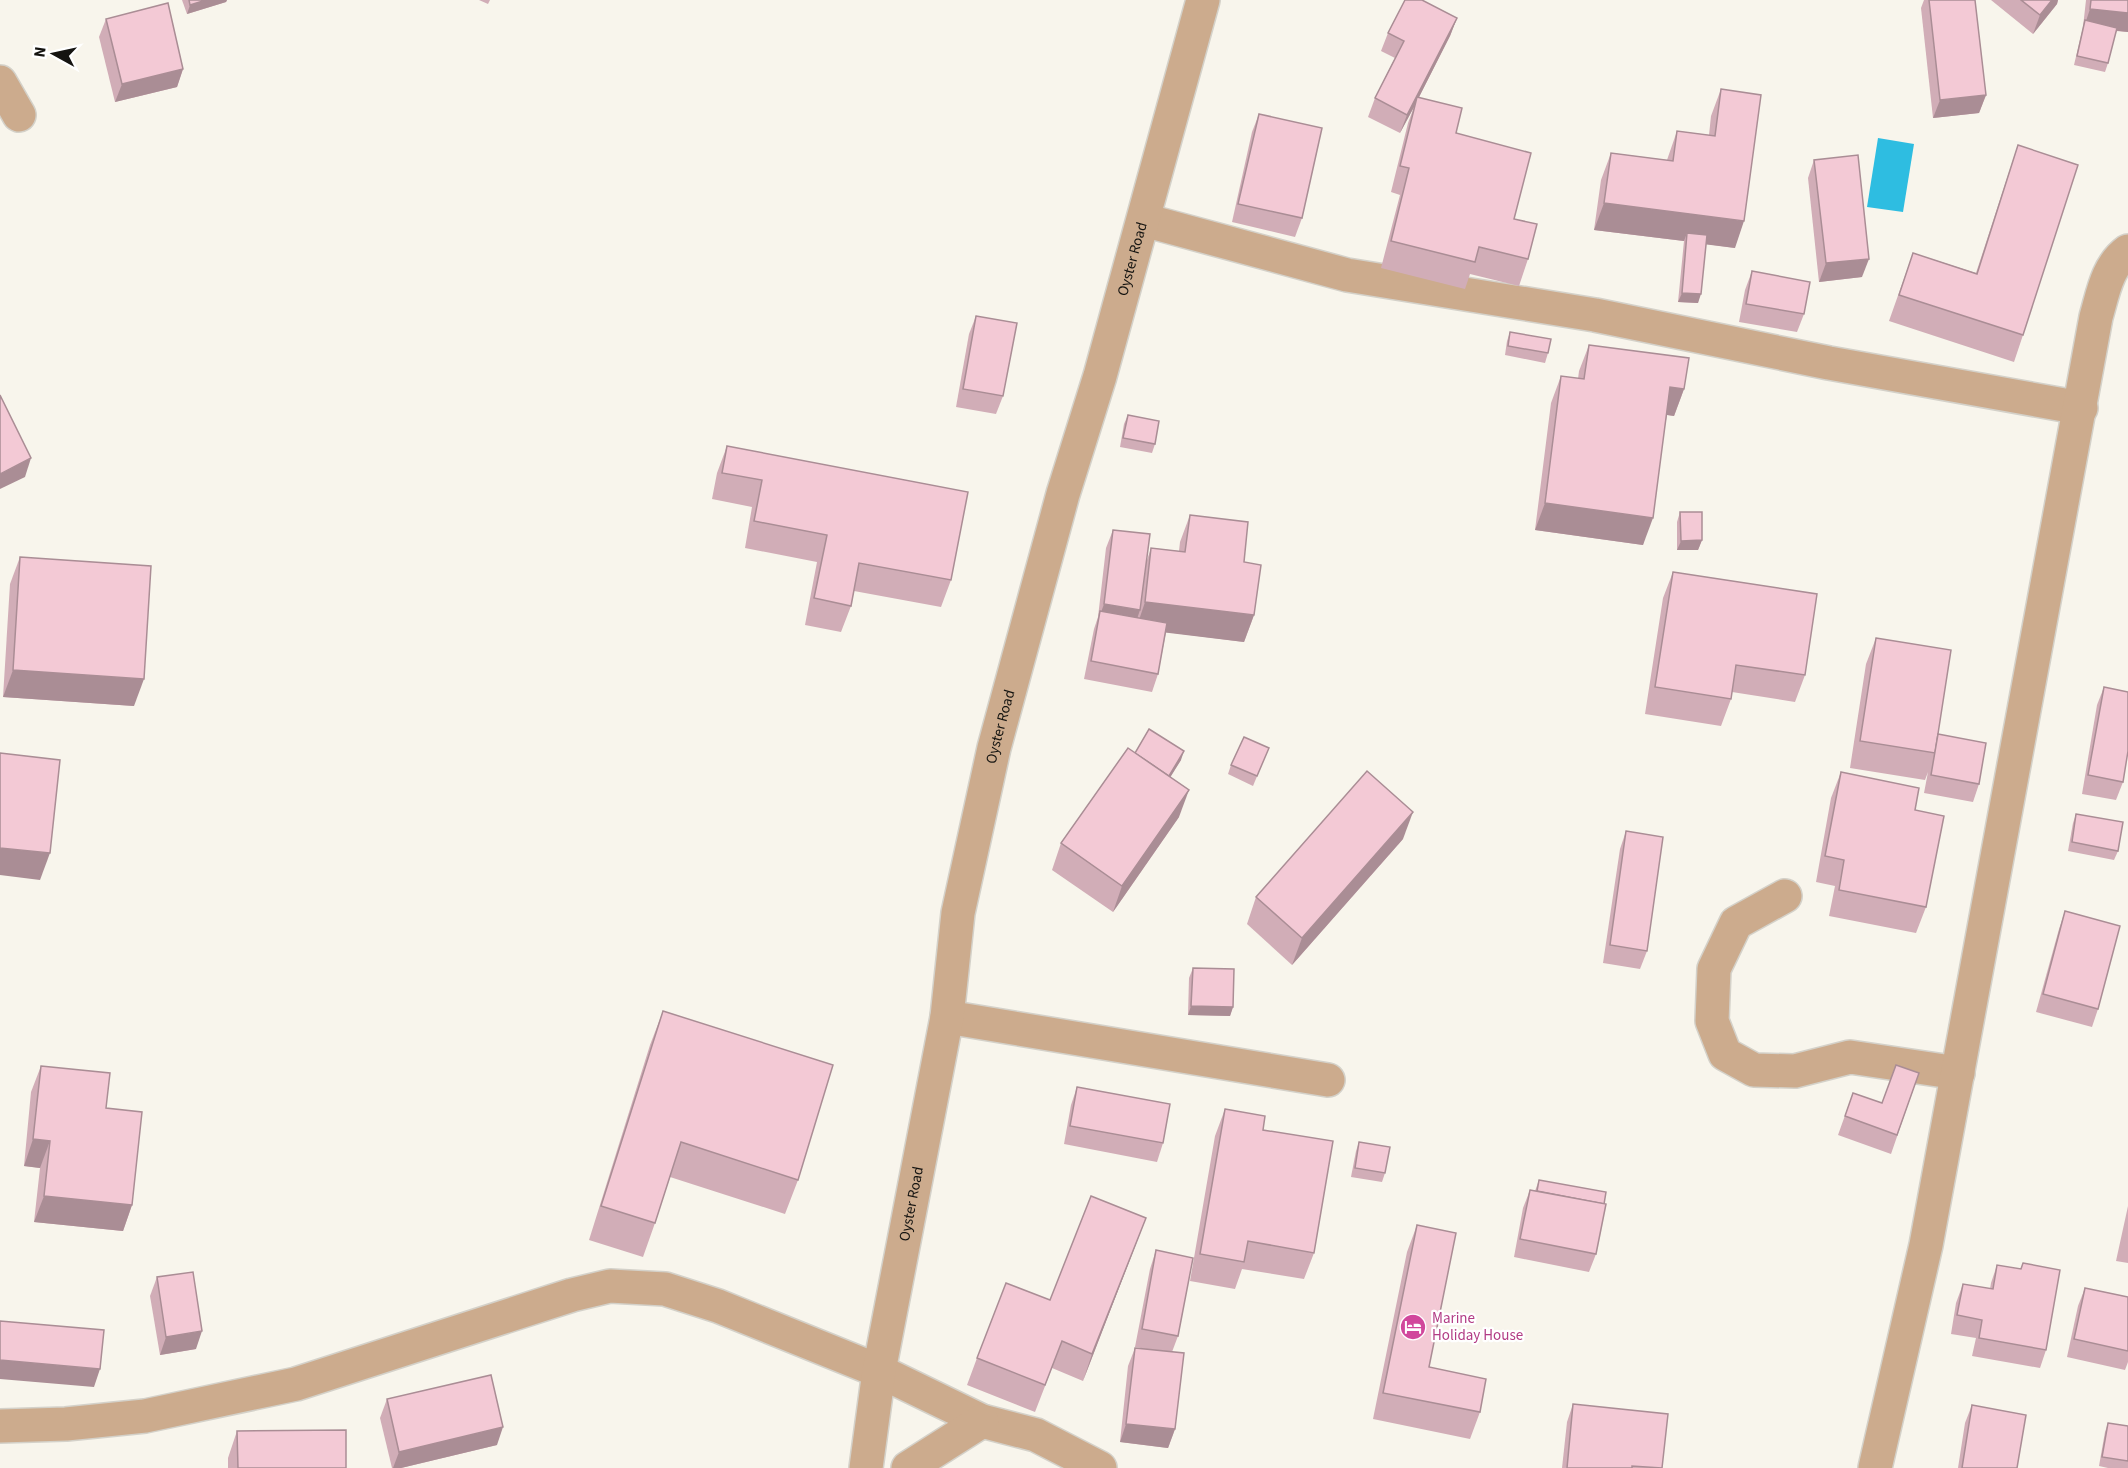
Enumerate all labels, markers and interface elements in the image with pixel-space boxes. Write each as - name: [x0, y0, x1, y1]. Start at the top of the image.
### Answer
- north arrow: [24, 24, 84, 84]
- text: N: [29, 45, 52, 59]
- street label: Oyster Road: [1112, 220, 1152, 298]
- street label: Oyster Road: [980, 687, 1020, 766]
- street label: Oyster Road: [894, 1165, 929, 1243]
- place label: Marine Holiday House: [1432, 1308, 1523, 1346]
- hotel icon: Marine Holiday House: [1398, 1312, 1428, 1342]

